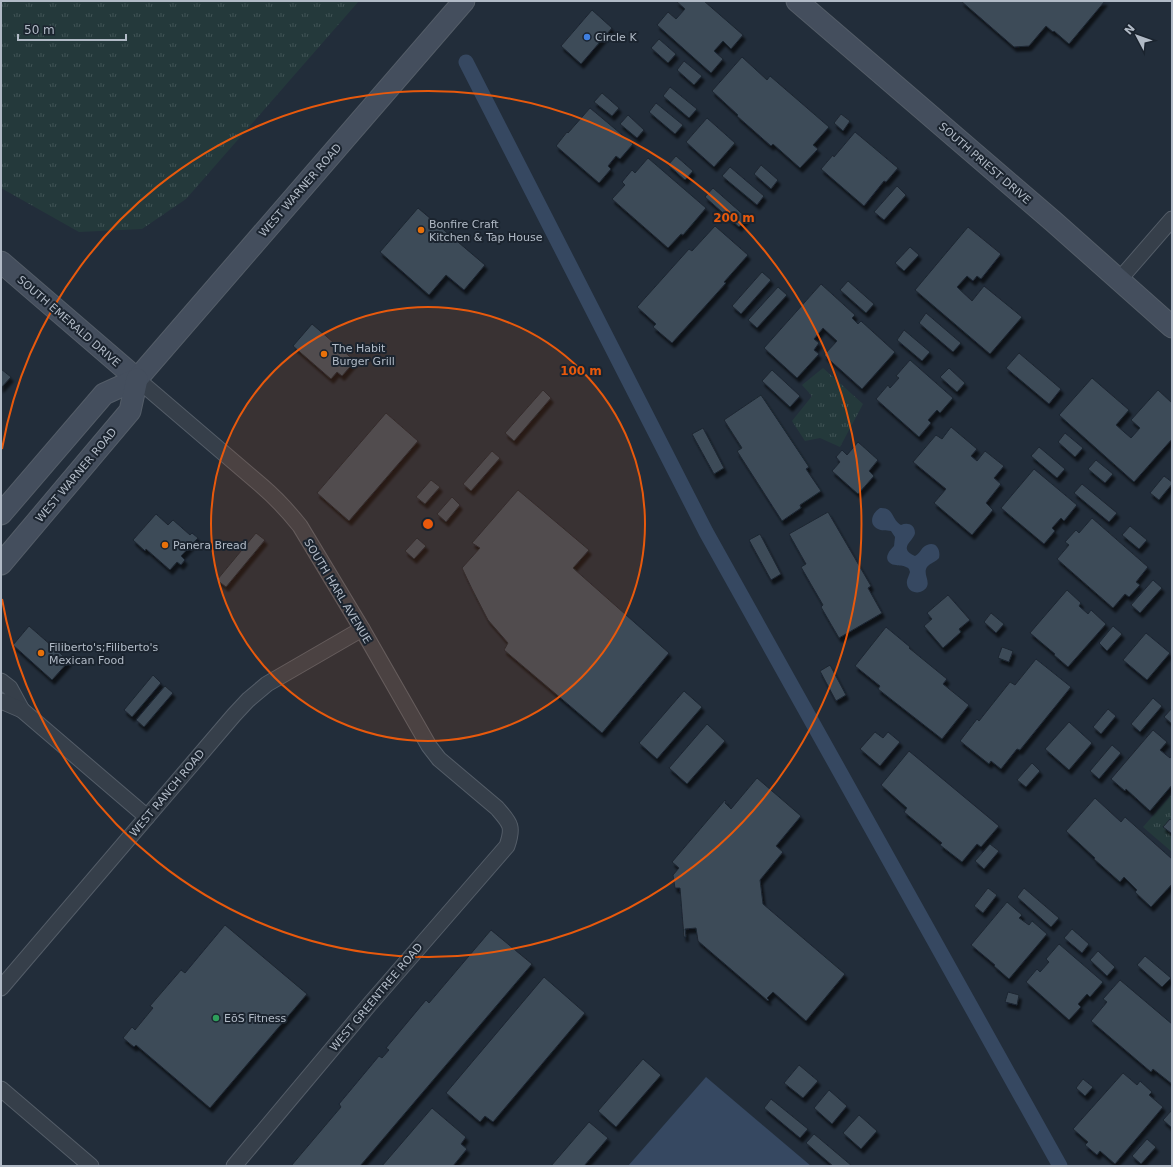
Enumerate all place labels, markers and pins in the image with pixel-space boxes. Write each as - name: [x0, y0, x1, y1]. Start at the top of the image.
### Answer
- place label: Circle K: [595, 31, 637, 44]
- marker: Circle K: [582, 32, 592, 42]
- place label: Bonfire Craft Kitchen & Tap House: [429, 218, 543, 244]
- marker: Bonfire Craft Kitchen & Tap House: [416, 225, 426, 235]
- place label: The Habit Burger Grill: [331, 342, 395, 368]
- marker: The Habit Burger Grill: [319, 349, 329, 359]
- centre of rings: [421, 517, 435, 531]
- place label: Panera Bread: [173, 539, 247, 552]
- marker: Panera Bread: [160, 540, 170, 550]
- place label: Filiberto's;Filiberto's Mexican Food: [49, 641, 159, 667]
- marker: Filiberto's;Filiberto's Mexican Food: [36, 648, 46, 658]
- place label: EōS Fitness: [224, 1012, 287, 1025]
- marker: EōS Fitness: [211, 1013, 221, 1023]

